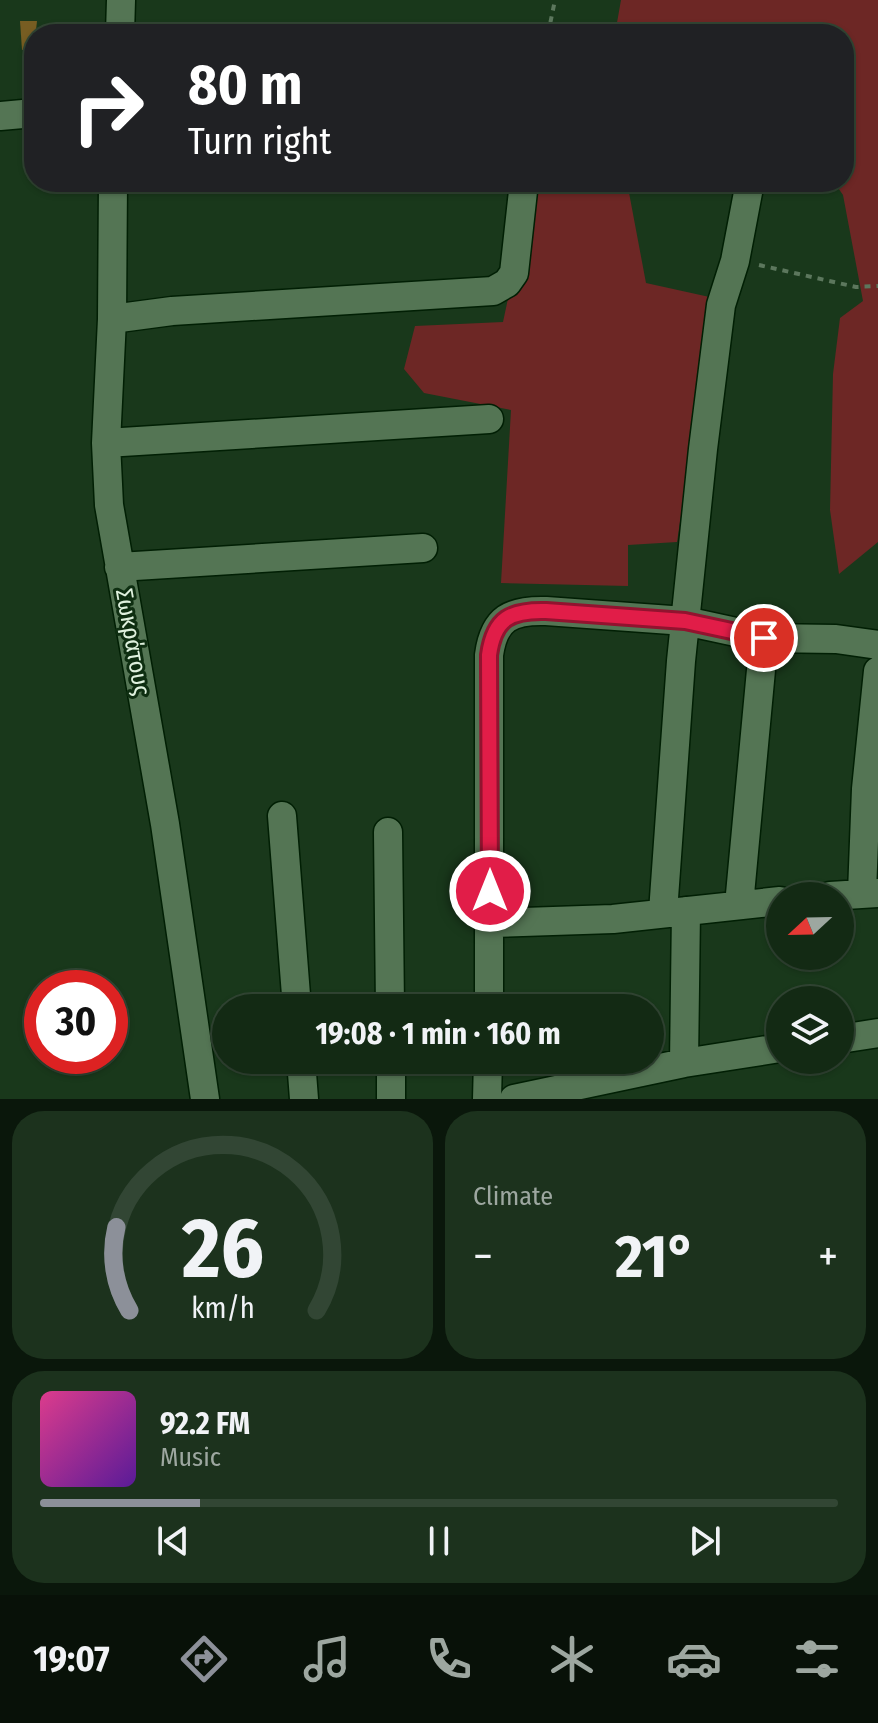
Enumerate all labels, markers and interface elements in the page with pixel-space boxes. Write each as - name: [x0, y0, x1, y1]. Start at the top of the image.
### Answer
- text: 80 m: [188, 52, 303, 119]
- icon: right: [56, 56, 160, 160]
- text: Turn right: [188, 120, 331, 164]
- street label: Σωκράτους: [110, 586, 156, 698]
- pin: [730, 604, 798, 672]
- icon: arrive: [742, 616, 786, 660]
- position arrow: [448, 849, 532, 933]
- north arrow: [766, 882, 854, 970]
- map controls: [766, 882, 854, 1074]
- speed limit sign: 30: [24, 970, 128, 1074]
- button: layers: [766, 986, 854, 1074]
- text: 19:08 · 1 min · 160 m: [315, 1016, 561, 1052]
- text: Climate: [473, 1181, 553, 1212]
- text: 26: [180, 1199, 264, 1299]
- text: 21°: [615, 1221, 696, 1293]
- text: −: [473, 1230, 493, 1283]
- text: +: [818, 1230, 838, 1283]
- text: km/h: [191, 1291, 254, 1326]
- text: 92.2 FM: [160, 1406, 250, 1442]
- text: Music: [160, 1442, 221, 1473]
- icon: previous: [151, 1519, 195, 1563]
- icon: pause: [417, 1519, 461, 1563]
- icon: next: [683, 1519, 727, 1563]
- icon: directions: [176, 1631, 232, 1687]
- icon: music: [299, 1631, 355, 1687]
- icon: phone: [421, 1631, 477, 1687]
- icon: climate: [544, 1631, 600, 1687]
- icon: car: [666, 1631, 722, 1687]
- icon: filters: [789, 1631, 845, 1687]
- text: 19:07: [33, 1637, 110, 1681]

